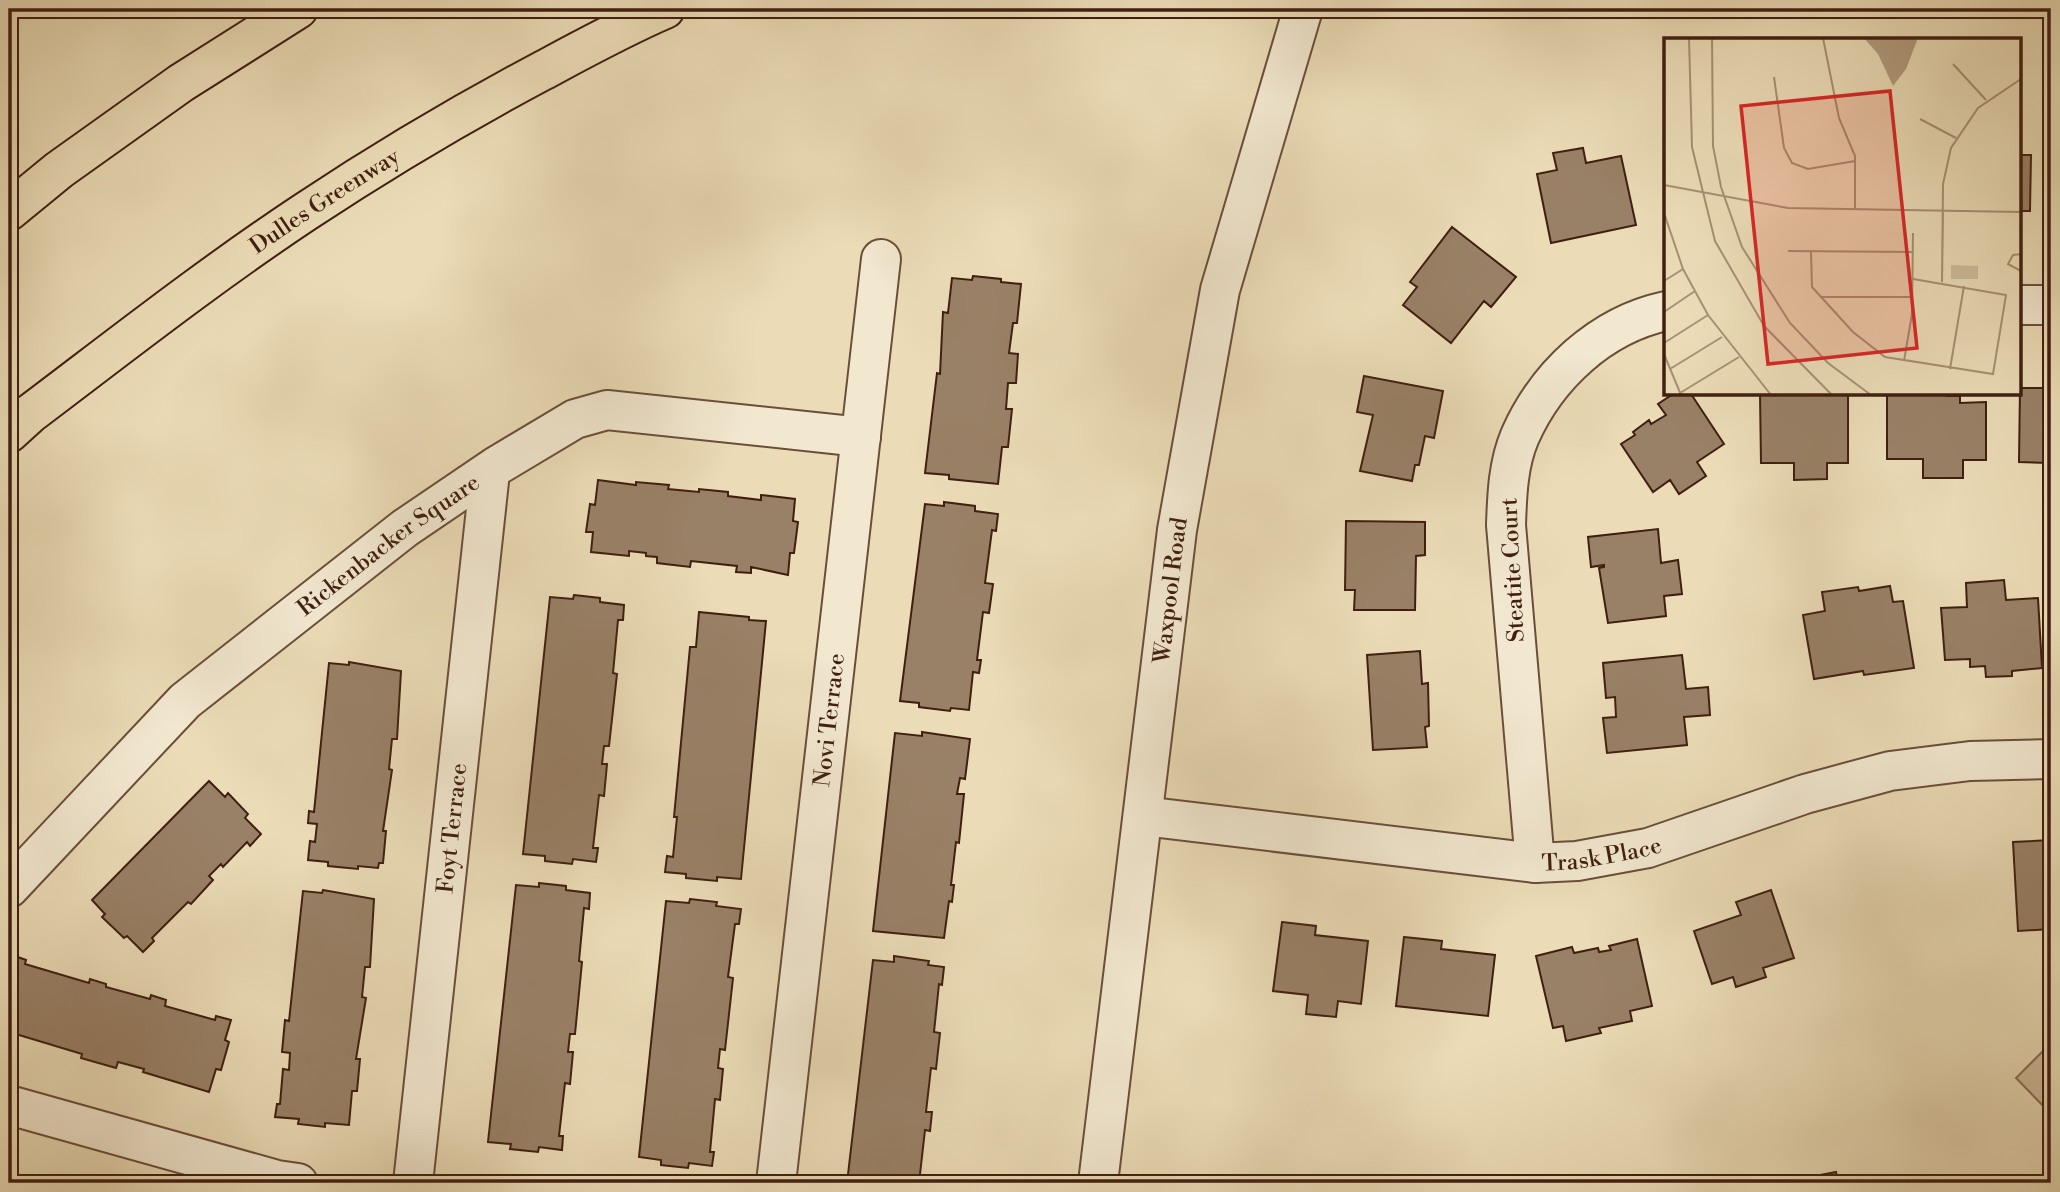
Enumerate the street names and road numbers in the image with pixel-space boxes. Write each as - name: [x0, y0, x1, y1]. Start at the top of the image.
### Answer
- street label: Dulles Greenway: [244, 142, 406, 261]
- street label: Rickenbacker Square: [292, 469, 485, 623]
- street label: Steatite Court: [1495, 497, 1531, 643]
- street label: Waxpool Road: [1148, 515, 1194, 666]
- street label: Novi Terrace: [808, 652, 851, 788]
- street label: Foyt Terrace: [431, 762, 473, 895]
- street label: Trask Place: [1541, 831, 1666, 878]

